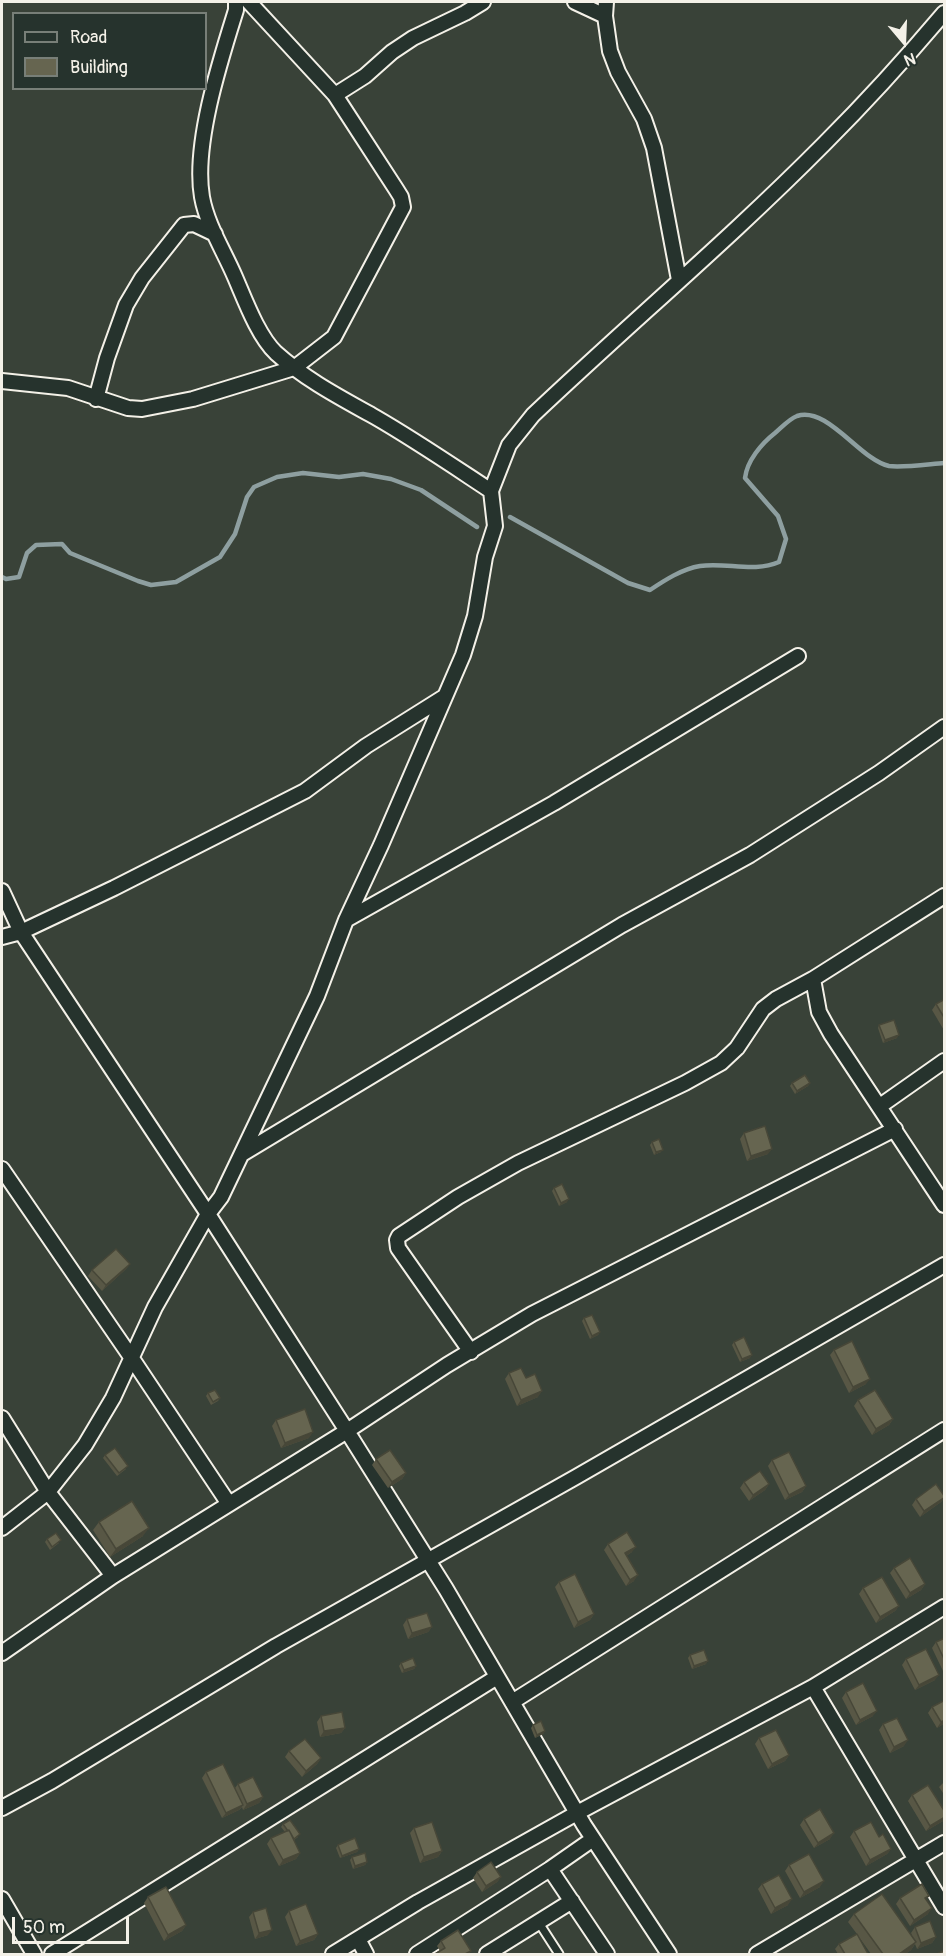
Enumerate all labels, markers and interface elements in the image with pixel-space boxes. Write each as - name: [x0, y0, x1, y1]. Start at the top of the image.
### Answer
- legend: [12, 12, 207, 90]
- north arrow: [874, 12, 934, 72]
- text: Road: [70, 26, 107, 49]
- text: N: [901, 48, 918, 70]
- text: Building: [70, 56, 128, 79]
- scale bar: [15, 1905, 132, 1943]
- text: 50 m: [23, 1916, 65, 1939]

